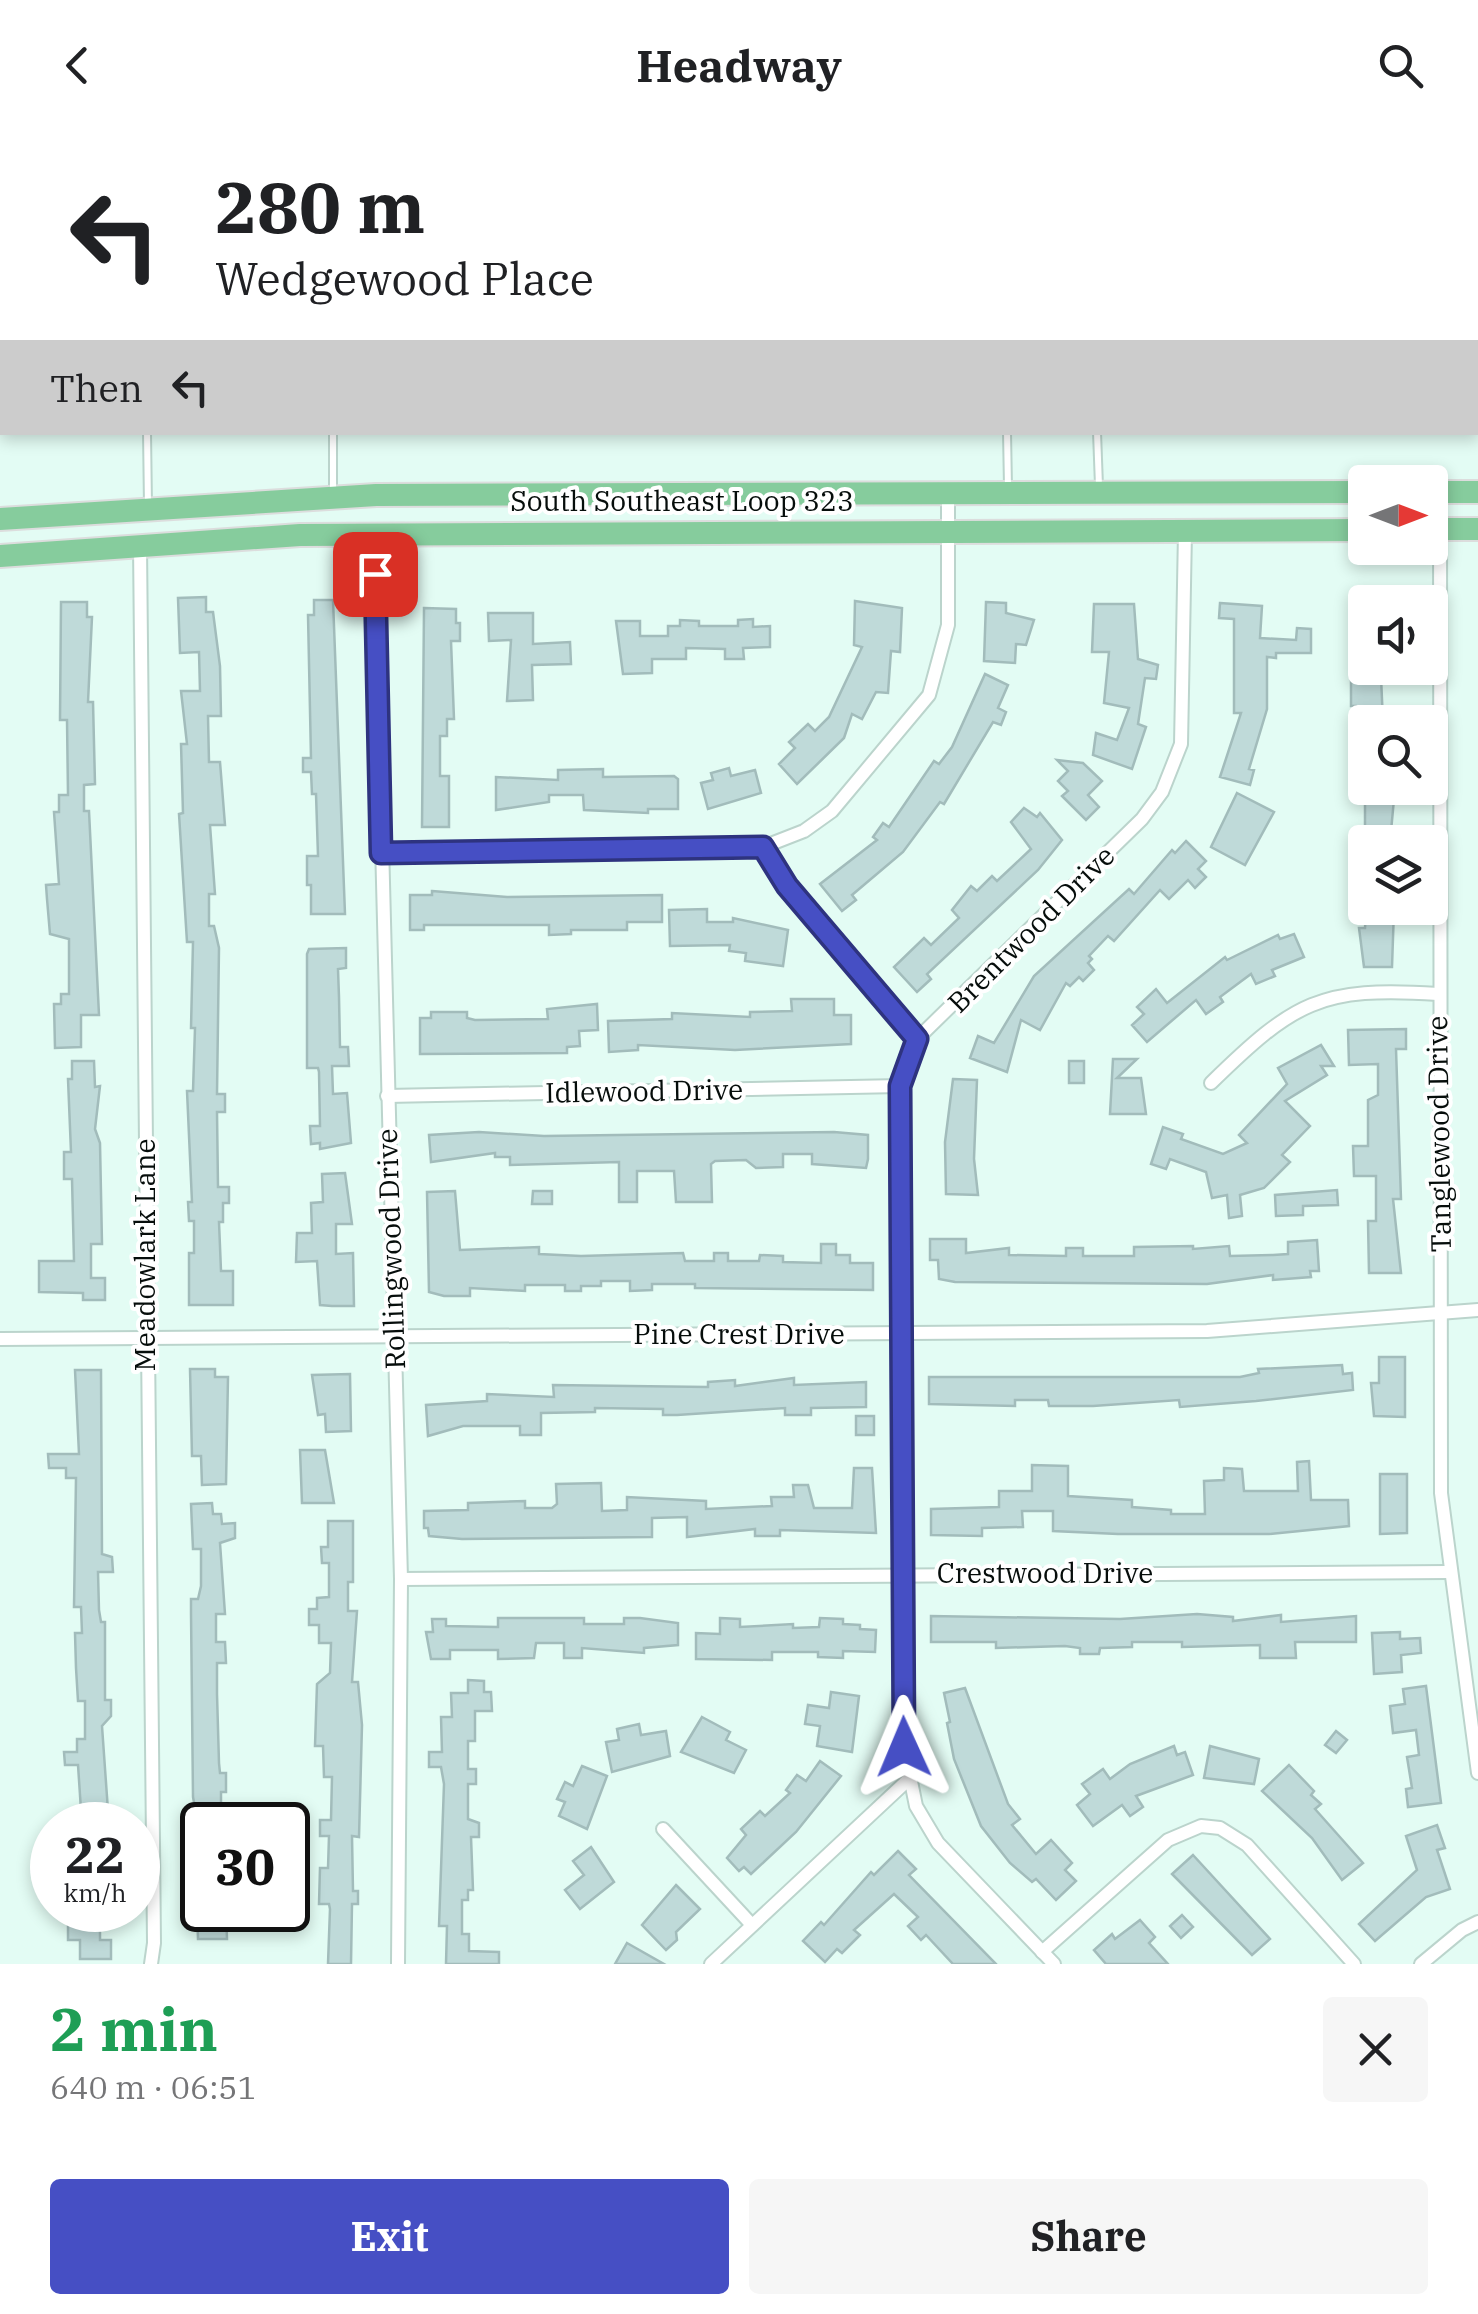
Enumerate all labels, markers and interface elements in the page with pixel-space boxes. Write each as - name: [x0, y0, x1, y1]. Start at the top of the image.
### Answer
- text: Headway: [636, 36, 842, 94]
- icon: back: [50, 38, 105, 93]
- icon: search: [1373, 38, 1428, 93]
- text: 280 m: [215, 161, 425, 252]
- icon: left: [50, 170, 180, 300]
- text: Wedgewood Place: [215, 249, 594, 307]
- icon: left: [163, 360, 218, 415]
- text: Then: [50, 363, 143, 412]
- north arrow: [1348, 465, 1448, 565]
- map controls: [1348, 465, 1448, 925]
- street label: South Southeast Loop 323: [510, 482, 854, 519]
- pin: [333, 532, 418, 617]
- icon: arrive: [348, 547, 403, 602]
- button: sound: [1348, 585, 1448, 685]
- button: search: [1348, 705, 1448, 805]
- button: layers: [1348, 825, 1448, 925]
- street label: Brentwood Drive: [939, 837, 1122, 1020]
- street label: Tanglewood Drive: [1418, 1015, 1459, 1253]
- street label: Idlewood Drive: [545, 1070, 743, 1111]
- street label: Rollingwood Drive: [368, 1128, 413, 1370]
- street label: Meadowlark Lane: [126, 1138, 163, 1372]
- street label: Pine Crest Drive: [633, 1315, 845, 1352]
- street label: Crestwood Drive: [937, 1554, 1153, 1591]
- position arrow: [852, 1695, 956, 1799]
- speed limit sign: 30: [180, 1802, 310, 1932]
- text: 22: [65, 1822, 125, 1887]
- text: km/h: [63, 1876, 127, 1909]
- text: 2 min: [50, 1989, 218, 2068]
- button: close: [1323, 1997, 1428, 2102]
- text: 640 m · 06:51: [50, 2066, 257, 2108]
- button: Exit: [50, 2179, 729, 2294]
- button: Share: [749, 2179, 1428, 2294]

